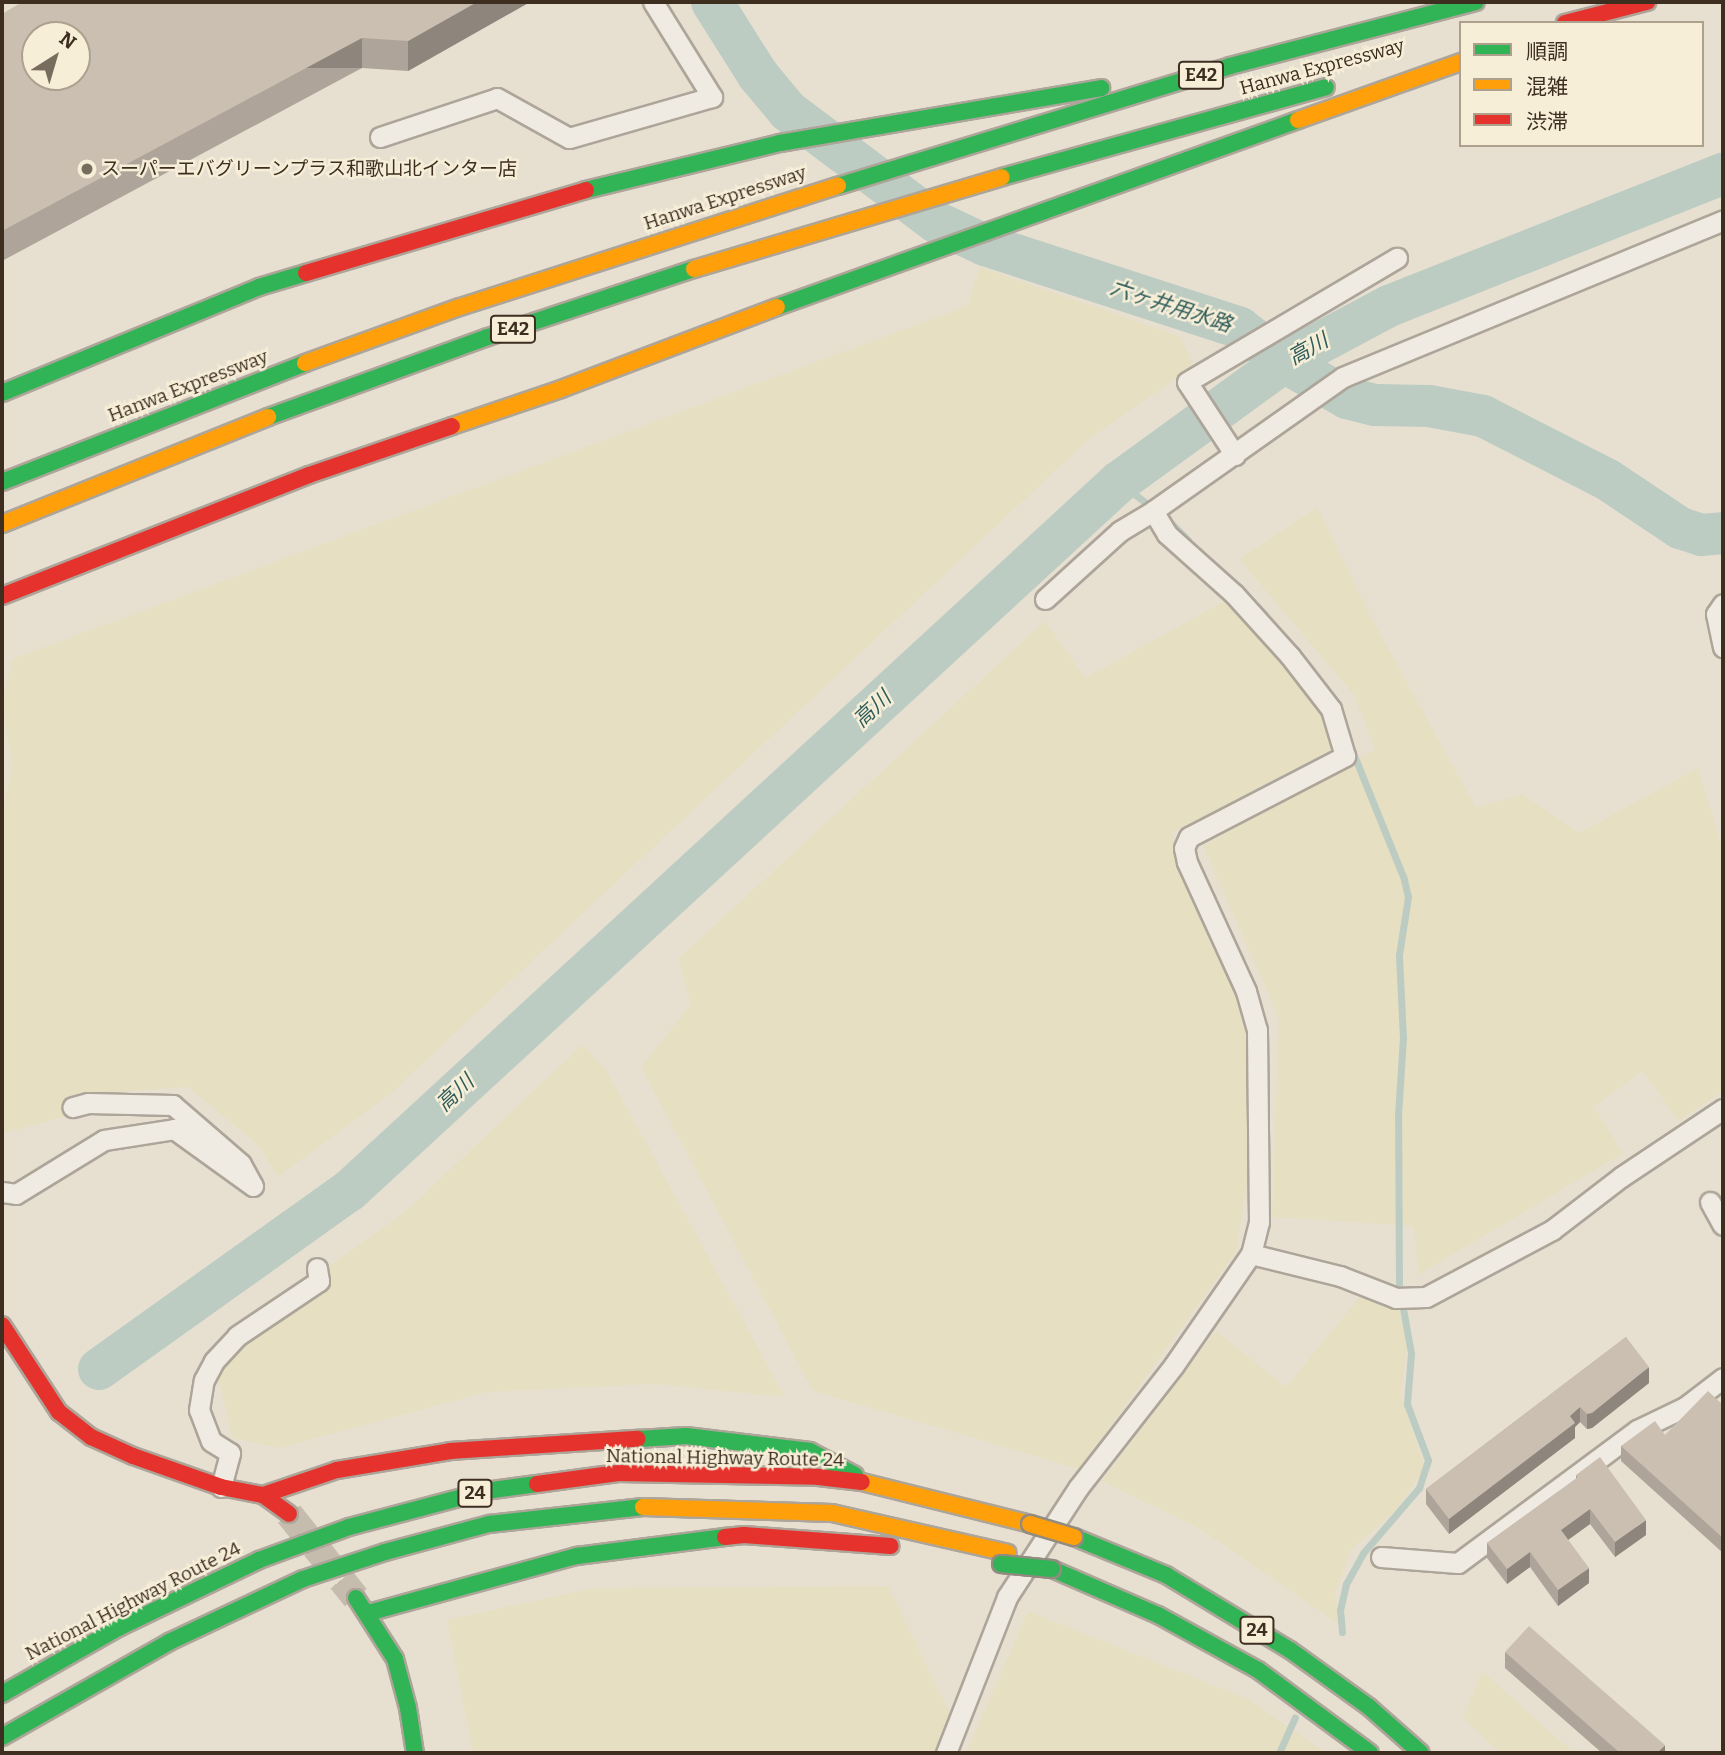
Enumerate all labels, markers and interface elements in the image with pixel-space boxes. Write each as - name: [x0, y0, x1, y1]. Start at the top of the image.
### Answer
- north arrow: [21, 21, 91, 91]
- legend: [1459, 21, 1704, 147]
- text: N: [55, 27, 81, 54]
- street label: Hanwa Expressway: [1237, 34, 1407, 100]
- text: 順調: [1526, 39, 1568, 65]
- road number: E42: [1176, 60, 1226, 90]
- text: 混雑: [1526, 74, 1568, 100]
- text: 渋滞: [1526, 109, 1568, 135]
- place label: スーパーエバグリーンプラス和歌山北インター店: [101, 158, 519, 180]
- marker: スーパーエバグリーンプラス和歌山北インター店: [79, 161, 95, 177]
- street label: Hanwa Expressway: [641, 161, 809, 235]
- water label: 六ヶ井用水路: [1107, 275, 1235, 337]
- road number: E42: [489, 314, 538, 344]
- water label: 高川: [1284, 328, 1332, 370]
- street label: Hanwa Expressway: [105, 345, 271, 427]
- water label: 高川: [848, 685, 896, 733]
- water label: 高川: [431, 1069, 479, 1117]
- street label: National Highway Route 24: [606, 1445, 844, 1471]
- road number: 24: [456, 1478, 494, 1508]
- street label: National Highway Route 24: [22, 1537, 244, 1665]
- road number: 24: [1238, 1616, 1276, 1644]

